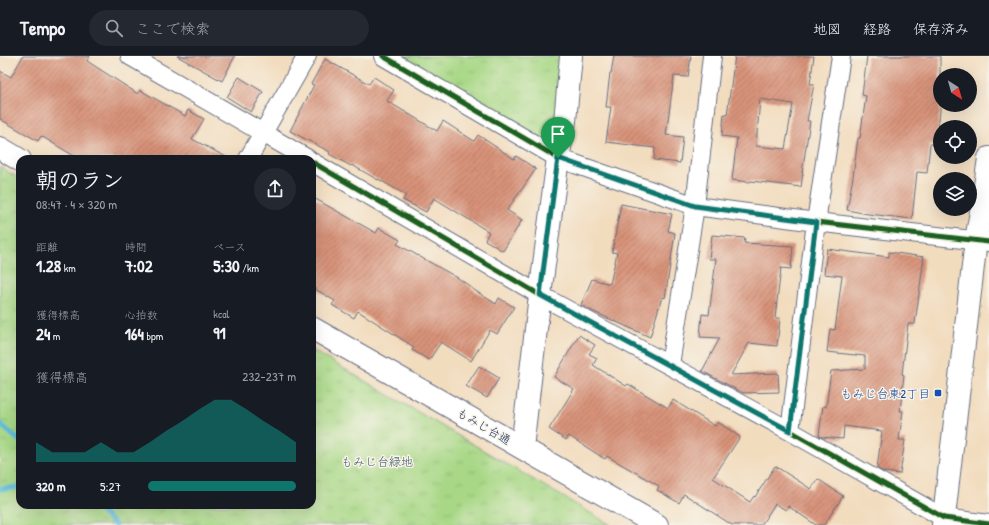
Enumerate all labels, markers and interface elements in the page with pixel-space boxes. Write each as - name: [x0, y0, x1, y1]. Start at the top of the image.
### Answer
- search box: [89, 10, 369, 46]
- text: Tempo: [20, 15, 65, 41]
- icon: search: [103, 17, 125, 39]
- text: ここで検索: [135, 18, 210, 39]
- text: 地図: [813, 19, 841, 38]
- text: 経路: [863, 19, 891, 38]
- text: 保存済み: [913, 19, 969, 38]
- north arrow: [933, 68, 977, 112]
- map controls: [933, 68, 977, 216]
- pin: [541, 117, 575, 158]
- button: locate: [933, 120, 977, 164]
- icon: arrive: [547, 123, 569, 145]
- text: 朝のラン: [36, 165, 124, 195]
- button: share: [254, 168, 296, 210]
- button: layers: [933, 172, 977, 216]
- text: 08:47 · 4 × 320 m: [36, 195, 117, 213]
- text: 距離: [36, 240, 58, 254]
- text: 時間: [125, 240, 147, 254]
- text: ペース: [213, 240, 246, 254]
- text: 1.28: [36, 254, 61, 277]
- text: 7:02: [125, 254, 153, 277]
- text: 5:30: [213, 254, 240, 277]
- text: km: [61, 261, 76, 275]
- text: /km: [240, 261, 259, 275]
- text: kcal: [213, 307, 229, 321]
- text: 獲得標高: [36, 308, 80, 322]
- text: 心拍数: [125, 308, 158, 322]
- text: 91: [213, 321, 226, 344]
- text: 24: [36, 322, 50, 345]
- text: 164: [125, 322, 144, 345]
- text: m: [50, 329, 60, 343]
- text: bpm: [144, 329, 163, 343]
- text: 232–237 m: [242, 367, 296, 385]
- text: 獲得標高: [36, 368, 88, 386]
- place label: もみじ台東2丁目: [840, 385, 930, 402]
- marker: もみじ台東2丁目: [933, 388, 943, 398]
- street label: もみじ台通: [454, 404, 514, 448]
- park label: もみじ台緑地: [341, 453, 413, 470]
- text: 320 m: [36, 477, 66, 495]
- text: 5:27: [100, 477, 121, 495]

